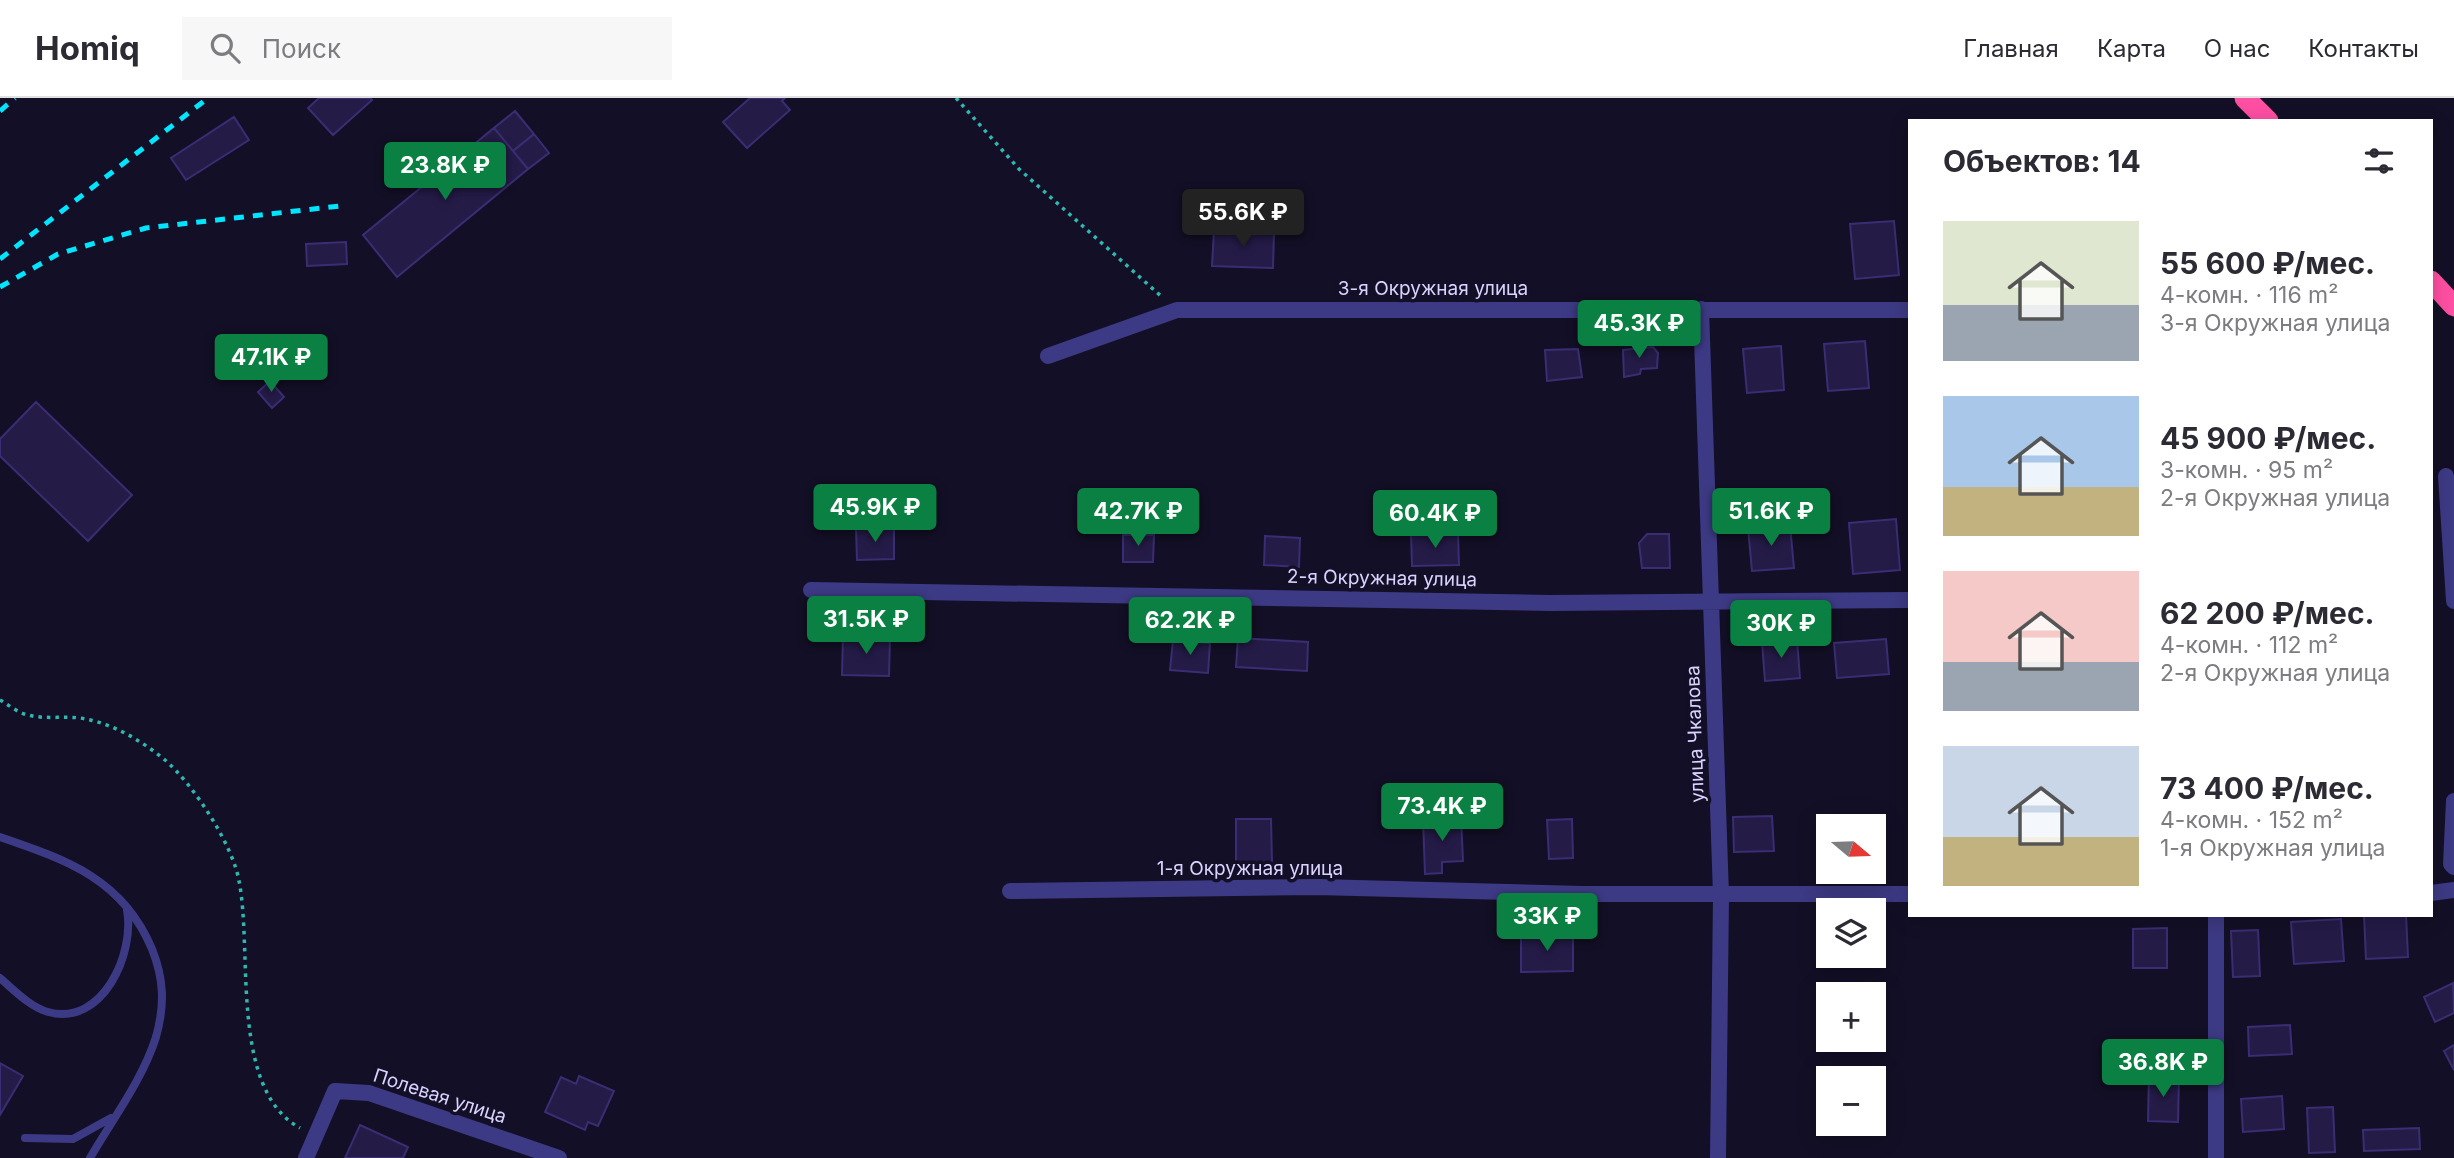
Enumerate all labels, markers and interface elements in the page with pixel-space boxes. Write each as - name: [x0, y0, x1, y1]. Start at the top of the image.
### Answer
- search box: [182, 17, 672, 80]
- text: Homiq: [35, 28, 140, 68]
- icon: search: [206, 29, 244, 67]
- text: Поиск: [262, 33, 341, 64]
- text: Главная: [1963, 34, 2059, 63]
- text: Карта: [2097, 34, 2166, 63]
- text: О нас: [2204, 34, 2270, 63]
- text: Контакты: [2308, 34, 2419, 63]
- pin: 23.8K ₽: [380, 142, 510, 202]
- icon: filters: [2360, 142, 2398, 180]
- text: Объектов: 14: [1943, 143, 2141, 179]
- text: 23.8K ₽: [400, 151, 490, 179]
- pin: 55.6K ₽: [1178, 190, 1308, 249]
- text: 55.6K ₽: [1198, 198, 1288, 226]
- text: 55 600 ₽/мес.: [2160, 245, 2375, 281]
- icon: home: [1999, 249, 2083, 333]
- street label: 3-я Окружная улица: [1338, 277, 1528, 300]
- text: 4-комн. · 116 m²: [2160, 281, 2338, 309]
- pin: 45.3K ₽: [1574, 300, 1704, 360]
- text: 45.3K ₽: [1594, 309, 1684, 337]
- text: 3-я Окружная улица: [2160, 309, 2390, 337]
- pin: 47.1K ₽: [206, 334, 336, 394]
- text: 47.1K ₽: [231, 343, 311, 371]
- text: 45 900 ₽/мес.: [2160, 420, 2376, 456]
- icon: home: [1999, 424, 2083, 508]
- text: 3-комн. · 95 m²: [2160, 456, 2333, 484]
- pin: 45.9K ₽: [810, 484, 940, 544]
- text: 2-я Окружная улица: [2160, 484, 2390, 512]
- pin: 42.7K ₽: [1073, 489, 1203, 548]
- pin: 51.6K ₽: [1706, 489, 1836, 548]
- pin: 60.4K ₽: [1370, 490, 1500, 550]
- text: 45.9K ₽: [829, 493, 921, 521]
- text: 42.7K ₽: [1093, 497, 1183, 525]
- text: 51.6K ₽: [1728, 497, 1814, 525]
- text: 60.4K ₽: [1389, 499, 1481, 527]
- street label: 2-я Окружная улица: [1287, 565, 1477, 591]
- text: 62 200 ₽/мес.: [2160, 595, 2375, 631]
- pin: 31.5K ₽: [801, 596, 931, 656]
- pin: 62.2K ₽: [1125, 598, 1255, 657]
- icon: home: [1999, 599, 2083, 683]
- pin: 30K ₽: [1732, 601, 1830, 660]
- text: 31.5K ₽: [823, 605, 909, 633]
- text: 62.2K ₽: [1145, 606, 1235, 634]
- text: 30K ₽: [1746, 609, 1816, 637]
- text: 4-комн. · 112 m²: [2160, 631, 2338, 659]
- text: 2-я Окружная улица: [2160, 659, 2390, 687]
- street label: улица Чкалова: [1681, 665, 1709, 803]
- text: 73 400 ₽/мес.: [2160, 770, 2374, 806]
- icon: home: [1999, 774, 2083, 858]
- pin: 73.4K ₽: [1377, 784, 1507, 843]
- text: 73.4K ₽: [1397, 792, 1487, 820]
- text: 4-комн. · 152 m²: [2160, 806, 2343, 834]
- north arrow: [1816, 814, 1886, 884]
- map controls: [1816, 814, 1886, 1136]
- text: 1-я Окружная улица: [2160, 834, 2386, 862]
- street label: 1-я Окружная улица: [1157, 857, 1343, 880]
- pin: 33K ₽: [1498, 894, 1596, 953]
- button: layers: [1816, 898, 1886, 968]
- text: 33K ₽: [1513, 902, 1581, 930]
- button: +: [1816, 982, 1886, 1052]
- pin: 36.8K ₽: [2098, 1040, 2228, 1099]
- text: 36.8K ₽: [2118, 1048, 2208, 1076]
- street label: Полевая улица: [370, 1064, 510, 1128]
- button: −: [1816, 1066, 1886, 1136]

